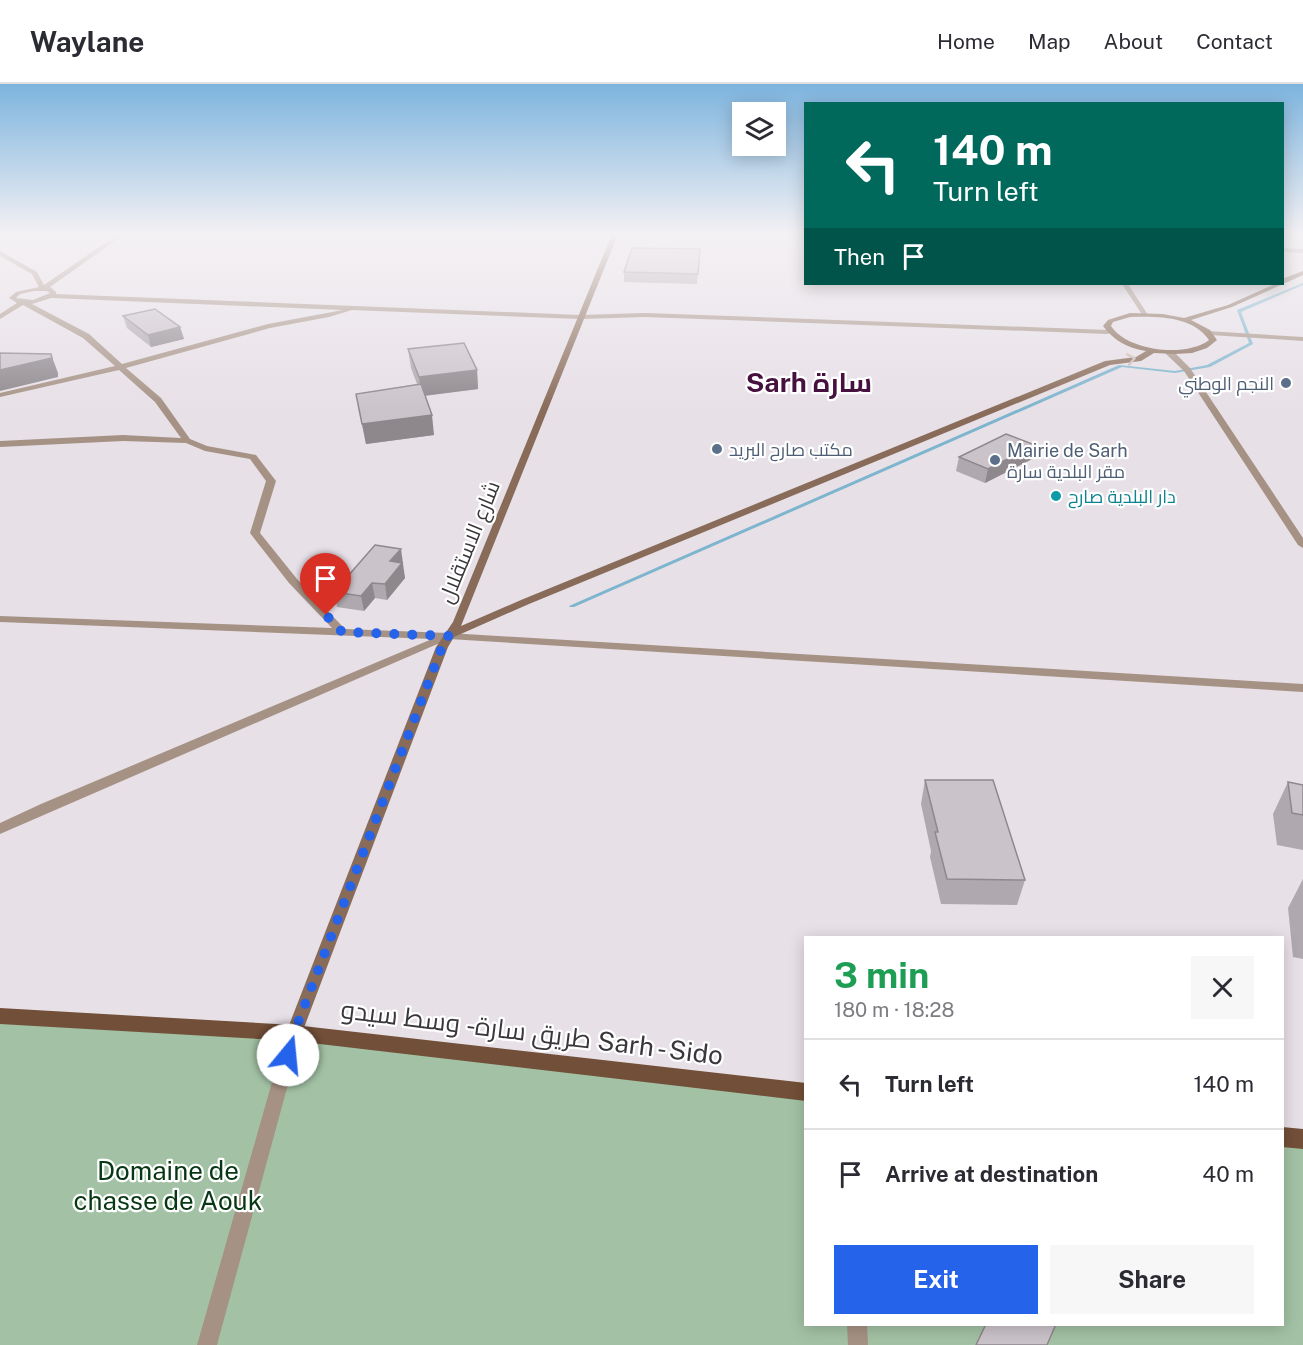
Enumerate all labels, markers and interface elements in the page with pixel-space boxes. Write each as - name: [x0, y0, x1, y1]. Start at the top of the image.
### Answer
- text: Waylane: [30, 25, 144, 58]
- text: Home: [937, 29, 995, 54]
- text: Map: [1028, 29, 1071, 54]
- text: About: [1104, 29, 1163, 54]
- text: Contact: [1196, 29, 1273, 54]
- map controls: [732, 102, 786, 156]
- button: layers: [732, 102, 786, 156]
- text: 140 m: [933, 125, 1053, 174]
- icon: left: [834, 126, 912, 204]
- text: Turn left: [933, 175, 1039, 207]
- icon: arrive: [897, 240, 930, 273]
- text: Then: [834, 244, 885, 270]
- one-way arrow: [1126, 353, 1136, 366]
- district label: Sarh سارة: [746, 366, 872, 399]
- place label: النجم الوطني: [1178, 373, 1274, 398]
- marker: النجم الوطني: [1279, 376, 1293, 390]
- place label: مكتب صارح البريد: [729, 439, 853, 462]
- place label: Mairie de Sarh مقر البلدية سارة: [1007, 440, 1128, 483]
- marker: مكتب صارح البريد: [710, 442, 724, 456]
- marker: Mairie de Sarh مقر البلدية سارة: [988, 453, 1002, 467]
- street label: شارع الاستقلال: [433, 477, 507, 608]
- place label: دار البلدية صارح: [1068, 486, 1176, 509]
- marker: دار البلدية صارح: [1049, 489, 1063, 503]
- pin: [300, 553, 351, 615]
- icon: arrive: [309, 562, 342, 595]
- text: 3 min: [834, 954, 929, 996]
- button: close: [1191, 956, 1254, 1019]
- street label: طريق سارة - وسط سيدو Sarh - Sido: [339, 993, 725, 1072]
- text: 180 m · 18:28: [834, 998, 954, 1022]
- position arrow: [256, 1023, 320, 1087]
- icon: left: [834, 1068, 867, 1101]
- text: Turn left: [885, 1071, 974, 1097]
- text: 140 m: [1193, 1071, 1254, 1097]
- park label: Domaine de chasse de Aouk: [74, 1155, 262, 1216]
- icon: arrive: [834, 1158, 867, 1191]
- text: Arrive at destination: [885, 1161, 1098, 1187]
- text: 40 m: [1202, 1161, 1254, 1187]
- button: Exit: [834, 1245, 1038, 1314]
- button: Share: [1050, 1245, 1254, 1314]

